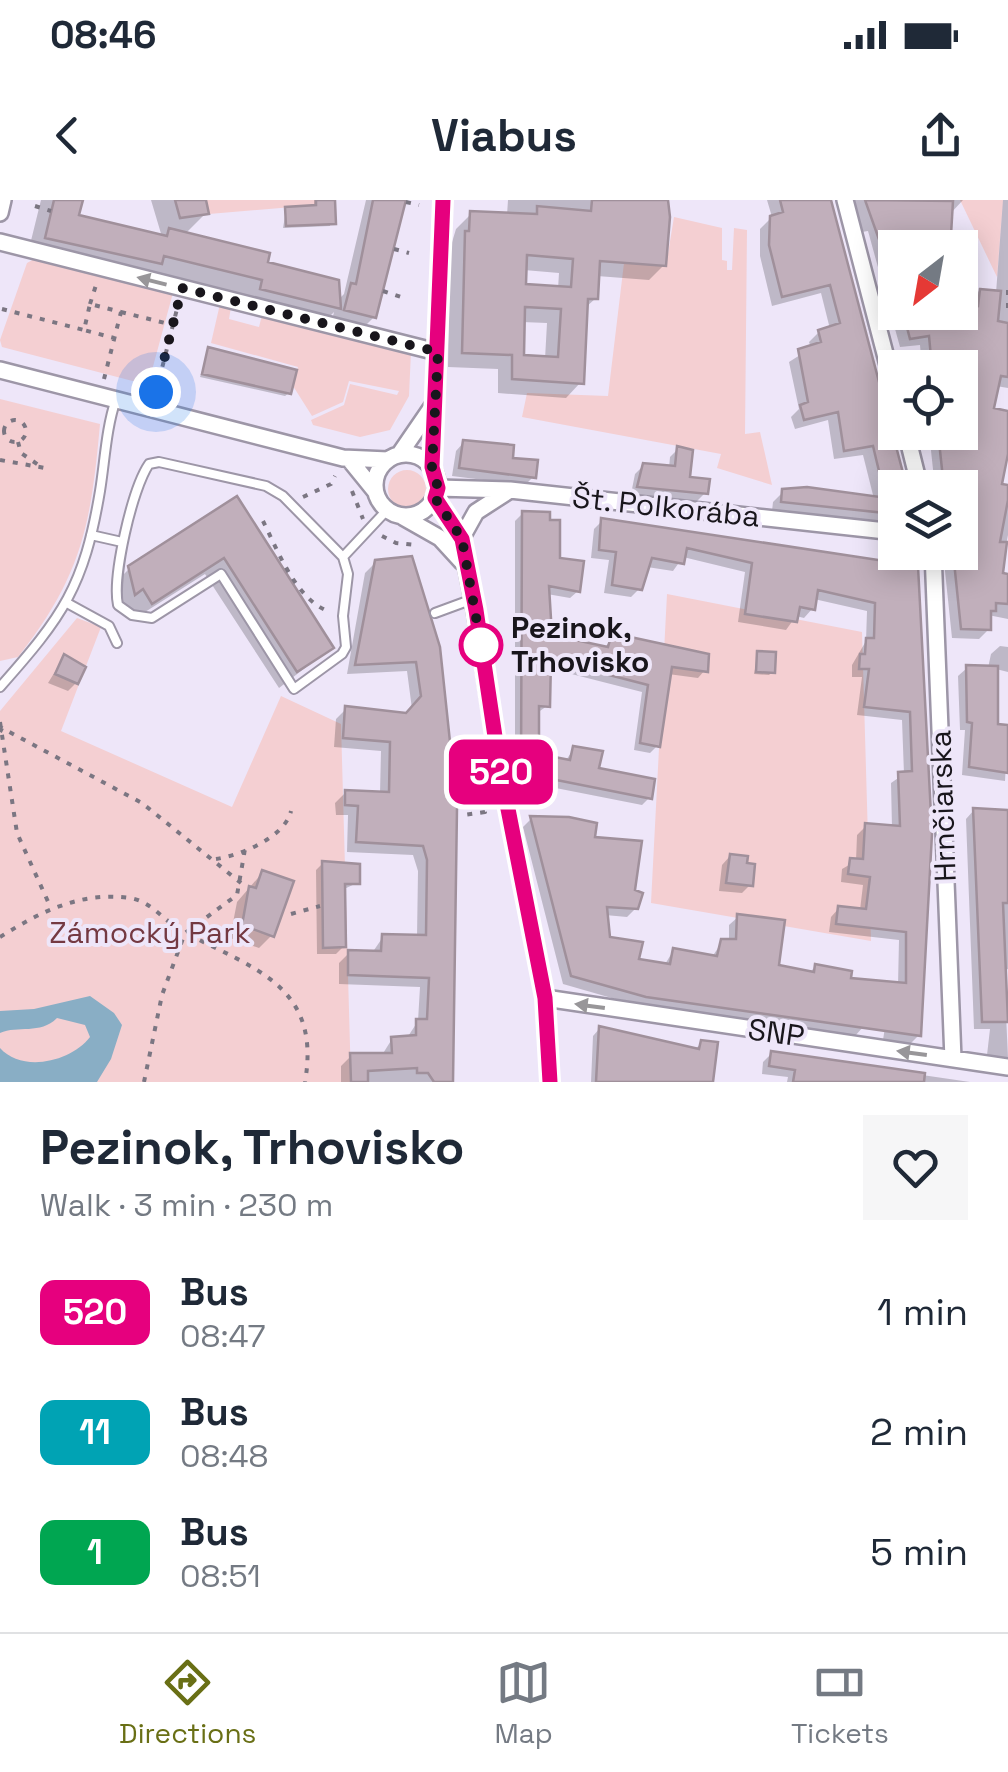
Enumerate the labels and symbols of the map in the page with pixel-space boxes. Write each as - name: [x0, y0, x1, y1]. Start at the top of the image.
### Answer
- north arrow: [878, 230, 978, 330]
- one-way arrow: [136, 272, 167, 288]
- your location: [131, 367, 181, 417]
- street label: Št. Polkorába: [570, 477, 762, 536]
- place label: Pezinok, Trhovisko: [511, 608, 649, 681]
- marker: Pezinok, Trhovisko: [460, 624, 502, 666]
- street label: Hrnčiarska: [920, 729, 965, 883]
- line badge: 520: [444, 740, 558, 804]
- park label: Zámocký Park: [49, 913, 251, 952]
- one-way arrow: [574, 998, 605, 1014]
- street label: SNP: [745, 1009, 807, 1056]
- one-way arrow: [895, 1044, 927, 1060]

